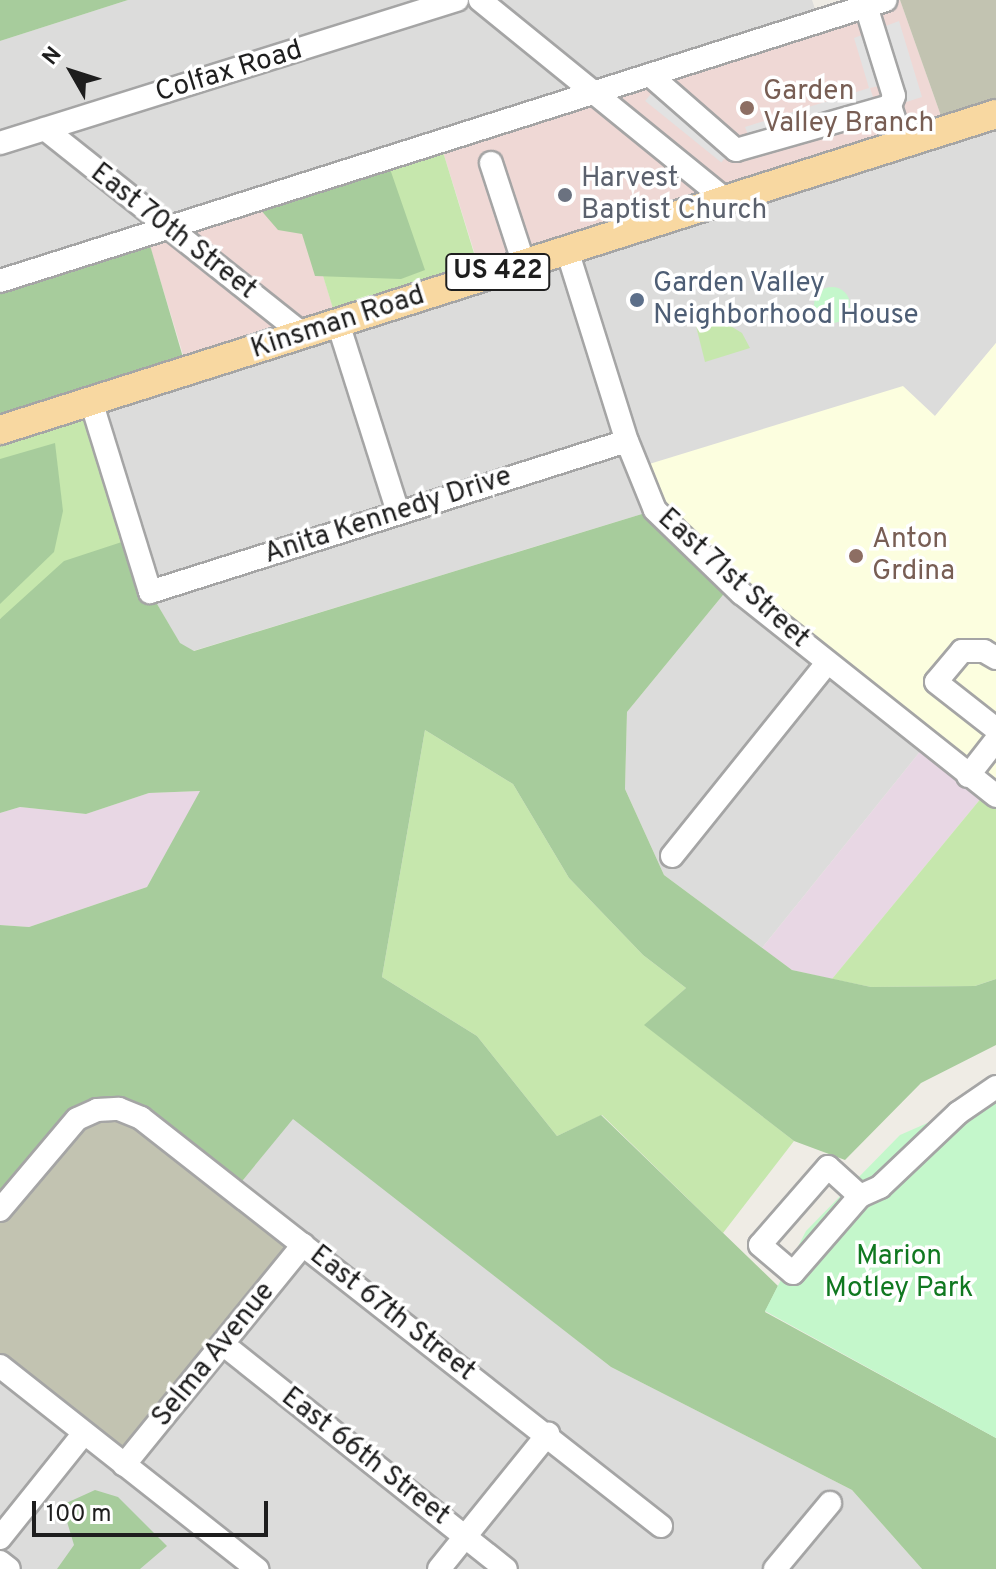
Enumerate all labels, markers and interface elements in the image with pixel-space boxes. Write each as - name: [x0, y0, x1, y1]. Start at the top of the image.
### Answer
- north arrow: [32, 32, 112, 112]
- street label: Colfax Road: [152, 34, 306, 110]
- text: N: [37, 42, 68, 71]
- place label: Garden Valley Branch: [763, 75, 934, 141]
- marker: Garden Valley Branch: [738, 99, 756, 117]
- street label: East 70th Street: [83, 156, 263, 308]
- place label: Harvest Baptist Church: [581, 162, 767, 228]
- marker: Harvest Baptist Church: [556, 186, 574, 204]
- road number: US 422: [444, 250, 552, 294]
- place label: Garden Valley Neighborhood House: [653, 267, 919, 333]
- street label: Kinsman Road: [247, 279, 429, 367]
- marker: Garden Valley Neighborhood House: [628, 291, 646, 309]
- street label: Anita Kennedy Drive: [260, 460, 516, 572]
- street label: East 71st Street: [650, 502, 816, 656]
- place label: Anton Grdina: [872, 523, 955, 589]
- marker: Anton Grdina: [847, 547, 865, 565]
- street label: East 67th Street: [303, 1239, 481, 1389]
- park label: Marion Motley Park: [825, 1240, 973, 1306]
- street label: Selma Avenue: [145, 1275, 283, 1435]
- street label: East 66th Street: [274, 1381, 456, 1533]
- scale bar: [36, 1485, 272, 1535]
- text: 100 m: [46, 1500, 112, 1530]

